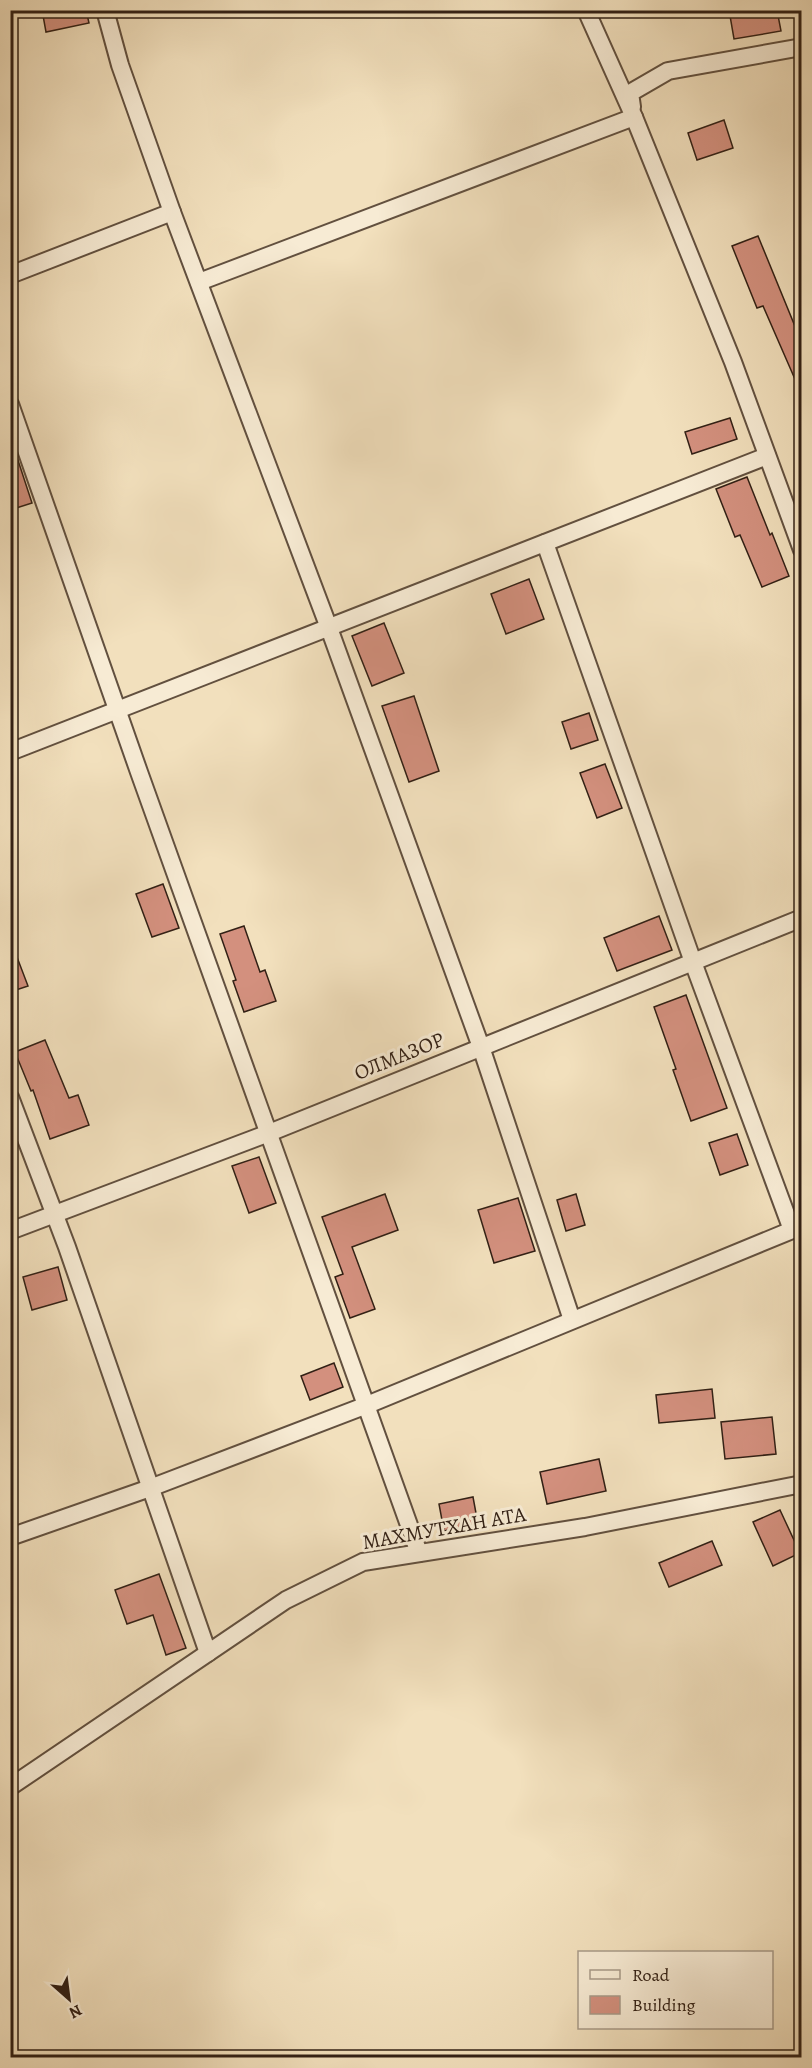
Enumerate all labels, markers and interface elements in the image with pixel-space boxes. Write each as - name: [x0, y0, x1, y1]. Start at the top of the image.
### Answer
- street label: ОЛМАЗОР: [350, 1025, 449, 1087]
- street label: МАХМУТХАН АТА: [360, 1500, 529, 1556]
- legend: [578, 1951, 773, 2029]
- text: Road: [632, 1963, 670, 1987]
- north arrow: [39, 1969, 99, 2029]
- text: Building: [632, 1993, 696, 2017]
- text: N: [65, 1999, 86, 2024]

